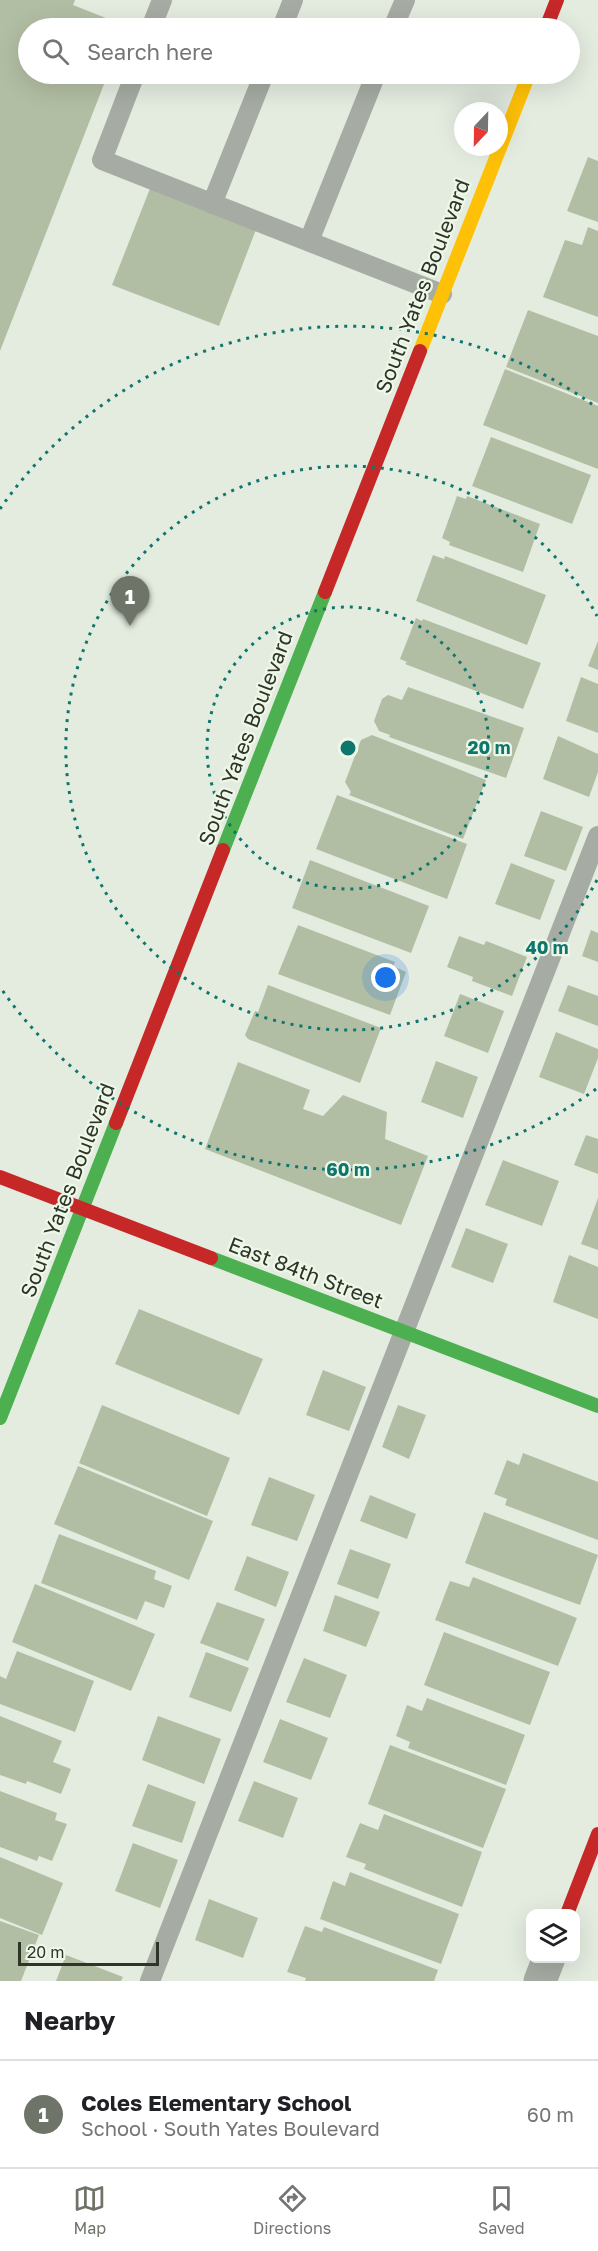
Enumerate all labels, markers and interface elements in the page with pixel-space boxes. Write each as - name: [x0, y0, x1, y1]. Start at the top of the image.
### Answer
- search box: [18, 18, 580, 84]
- icon: search: [39, 35, 72, 68]
- text: Search here: [87, 38, 213, 65]
- north arrow: [454, 102, 508, 156]
- street label: South Yates Boulevard: [369, 175, 475, 397]
- pin: 1: [110, 576, 150, 626]
- street label: South Yates Boulevard: [192, 627, 298, 849]
- text: 20 m: [468, 736, 510, 758]
- centre of rings: [338, 738, 358, 758]
- text: 40 m: [525, 936, 569, 958]
- your location: [371, 963, 400, 992]
- street label: South Yates Boulevard: [14, 1079, 120, 1301]
- text: 60 m: [326, 1158, 370, 1180]
- street label: East 84th Street: [225, 1231, 387, 1313]
- map controls: [526, 1909, 580, 1963]
- button: layers: [526, 1909, 580, 1963]
- scale bar: [18, 1939, 159, 1966]
- text: 20 m: [27, 1942, 64, 1962]
- text: Nearby: [24, 2005, 115, 2036]
- text: Coles Elementary School: [81, 2089, 351, 2116]
- text: 1: [38, 2102, 49, 2126]
- text: 60 m: [527, 2102, 574, 2126]
- text: School · South Yates Boulevard: [81, 2116, 380, 2140]
- tab: Map: [73, 2182, 106, 2238]
- tab: Directions: [253, 2182, 331, 2238]
- tab: Saved: [478, 2182, 525, 2238]

